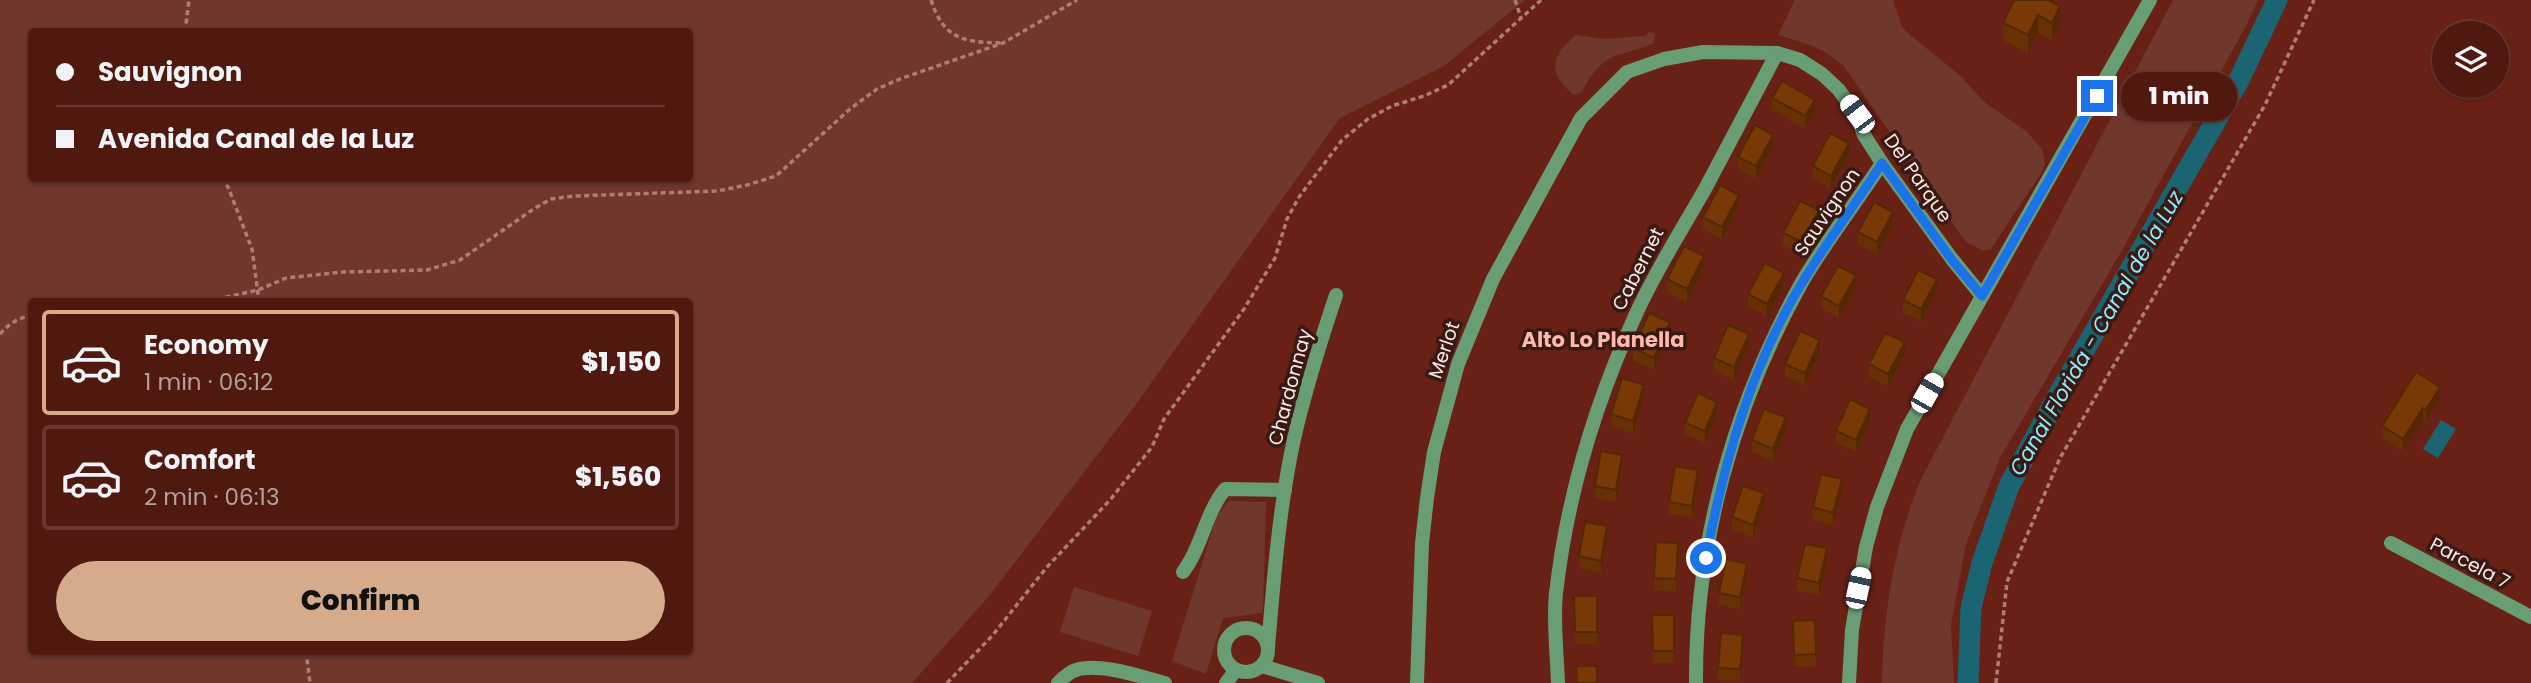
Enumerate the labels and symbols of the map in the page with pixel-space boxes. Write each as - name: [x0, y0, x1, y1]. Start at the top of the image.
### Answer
- callout: 1 min: [2122, 72, 2237, 120]
- route end: [2081, 80, 2113, 112]
- car: [1836, 91, 1879, 137]
- street label: Del Parque: [1877, 128, 1959, 228]
- street label: Sauvignon: [1788, 163, 1866, 261]
- water label: Canal Florida - Canal de la Luz: [2002, 185, 2190, 481]
- street label: Cabernet: [1606, 223, 1671, 315]
- street label: Merlot: [1422, 318, 1466, 382]
- street label: Chardonnay: [1261, 325, 1319, 448]
- district label: Alto Lo Planella: [1521, 325, 1685, 354]
- car: [1908, 370, 1947, 416]
- street label: Parcela 7: [2425, 531, 2515, 595]
- route start: [1690, 542, 1722, 574]
- car: [1844, 565, 1873, 611]

